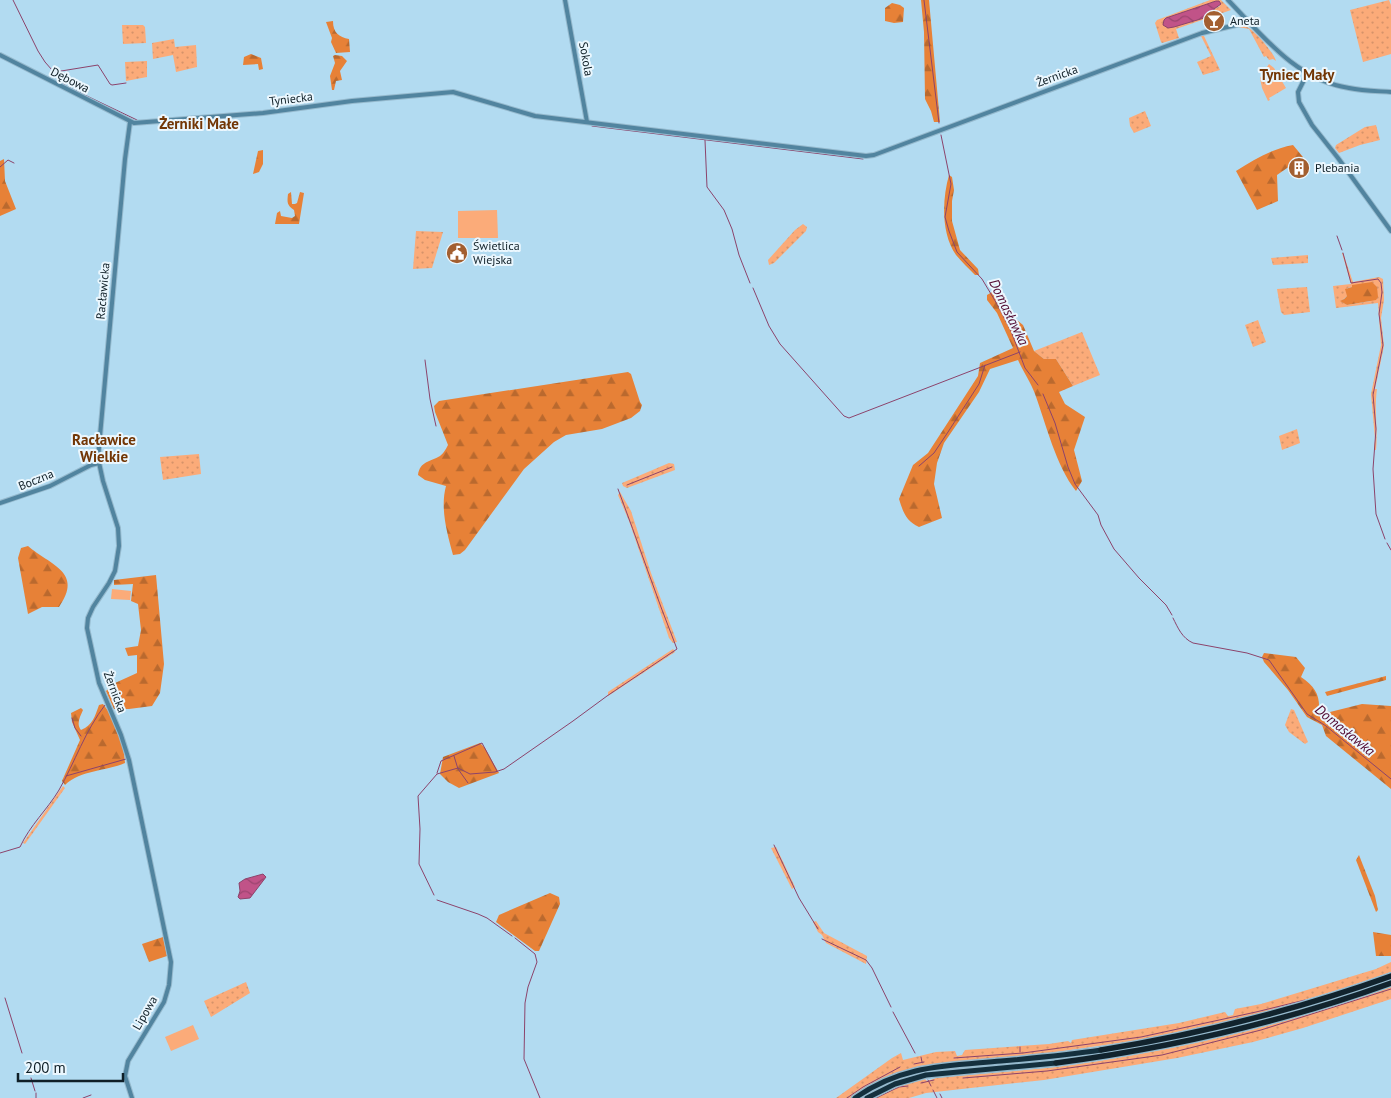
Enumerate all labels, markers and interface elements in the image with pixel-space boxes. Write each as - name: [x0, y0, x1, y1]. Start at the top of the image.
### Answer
- bar icon: Aneta: [1202, 9, 1226, 33]
- place label: Aneta: [1230, 13, 1260, 28]
- street label: Sokola: [576, 41, 597, 77]
- street label: Żernicka: [1034, 61, 1080, 90]
- street label: Dębowa: [48, 63, 92, 96]
- district label: Tyniec Mały: [1260, 65, 1335, 84]
- street label: Tyniecka: [268, 88, 314, 109]
- district label: Żerniki Małe: [159, 114, 239, 133]
- building icon: Plebania: [1287, 156, 1311, 180]
- place label: Plebania: [1315, 160, 1360, 175]
- place label: Świetlica Wiejska: [473, 238, 520, 267]
- public building icon: Świetlica Wiejska: [445, 241, 469, 265]
- street label: Racławicka: [93, 262, 112, 320]
- water label: Domasławka: [985, 276, 1033, 348]
- district label: Racławice Wielkie: [72, 430, 136, 466]
- street label: Boczna: [16, 466, 56, 493]
- street label: Żernicka: [101, 669, 130, 715]
- water label: Domasławka: [1311, 700, 1379, 760]
- street label: Lipowa: [129, 993, 160, 1033]
- scale bar: [18, 1050, 122, 1082]
- text: 200 m: [25, 1058, 66, 1077]

